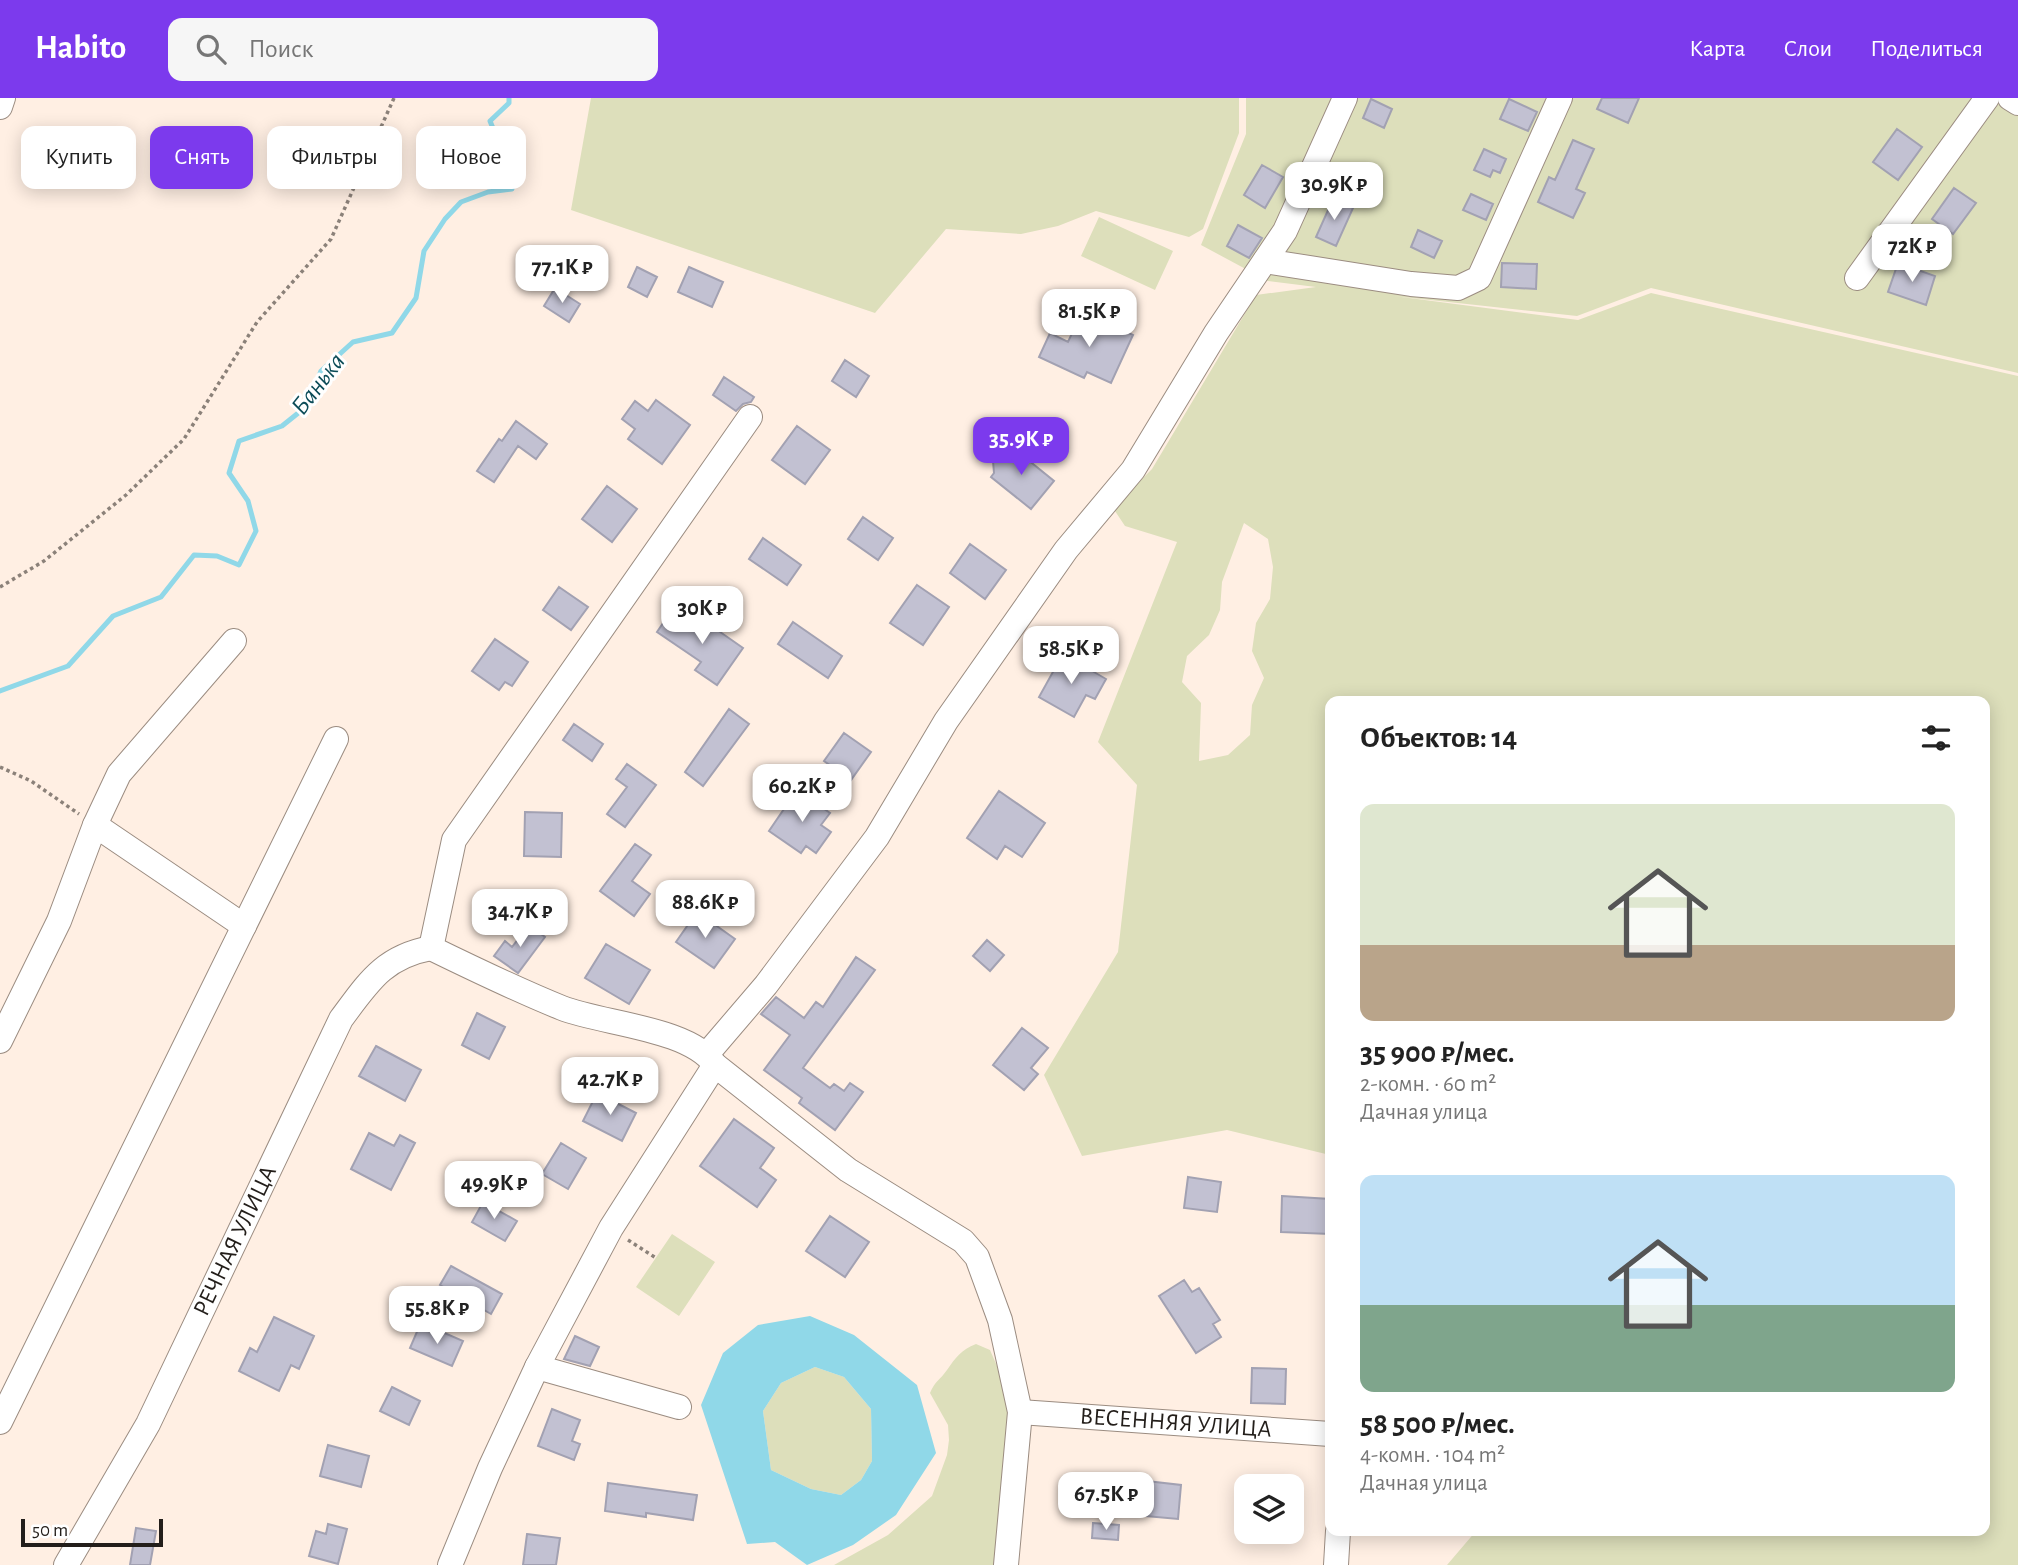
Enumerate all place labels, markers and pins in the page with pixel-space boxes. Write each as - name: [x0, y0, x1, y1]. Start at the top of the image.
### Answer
- pin: 30.9K ₽: [1269, 162, 1399, 222]
- pin: 72K ₽: [1863, 225, 1961, 284]
- pin: 77.1K ₽: [497, 246, 627, 305]
- pin: 81.5K ₽: [1024, 289, 1154, 349]
- pin: 35.9K ₽: [956, 418, 1086, 477]
- pin: 30K ₽: [653, 587, 751, 646]
- pin: 58.5K ₽: [1006, 626, 1136, 686]
- pin: 60.2K ₽: [737, 764, 867, 824]
- pin: 88.6K ₽: [640, 880, 770, 940]
- pin: 34.7K ₽: [455, 890, 585, 949]
- pin: 42.7K ₽: [545, 1058, 675, 1117]
- pin: 49.9K ₽: [429, 1162, 559, 1221]
- pin: 55.8K ₽: [372, 1286, 502, 1346]
- pin: 67.5K ₽: [1041, 1472, 1171, 1532]

